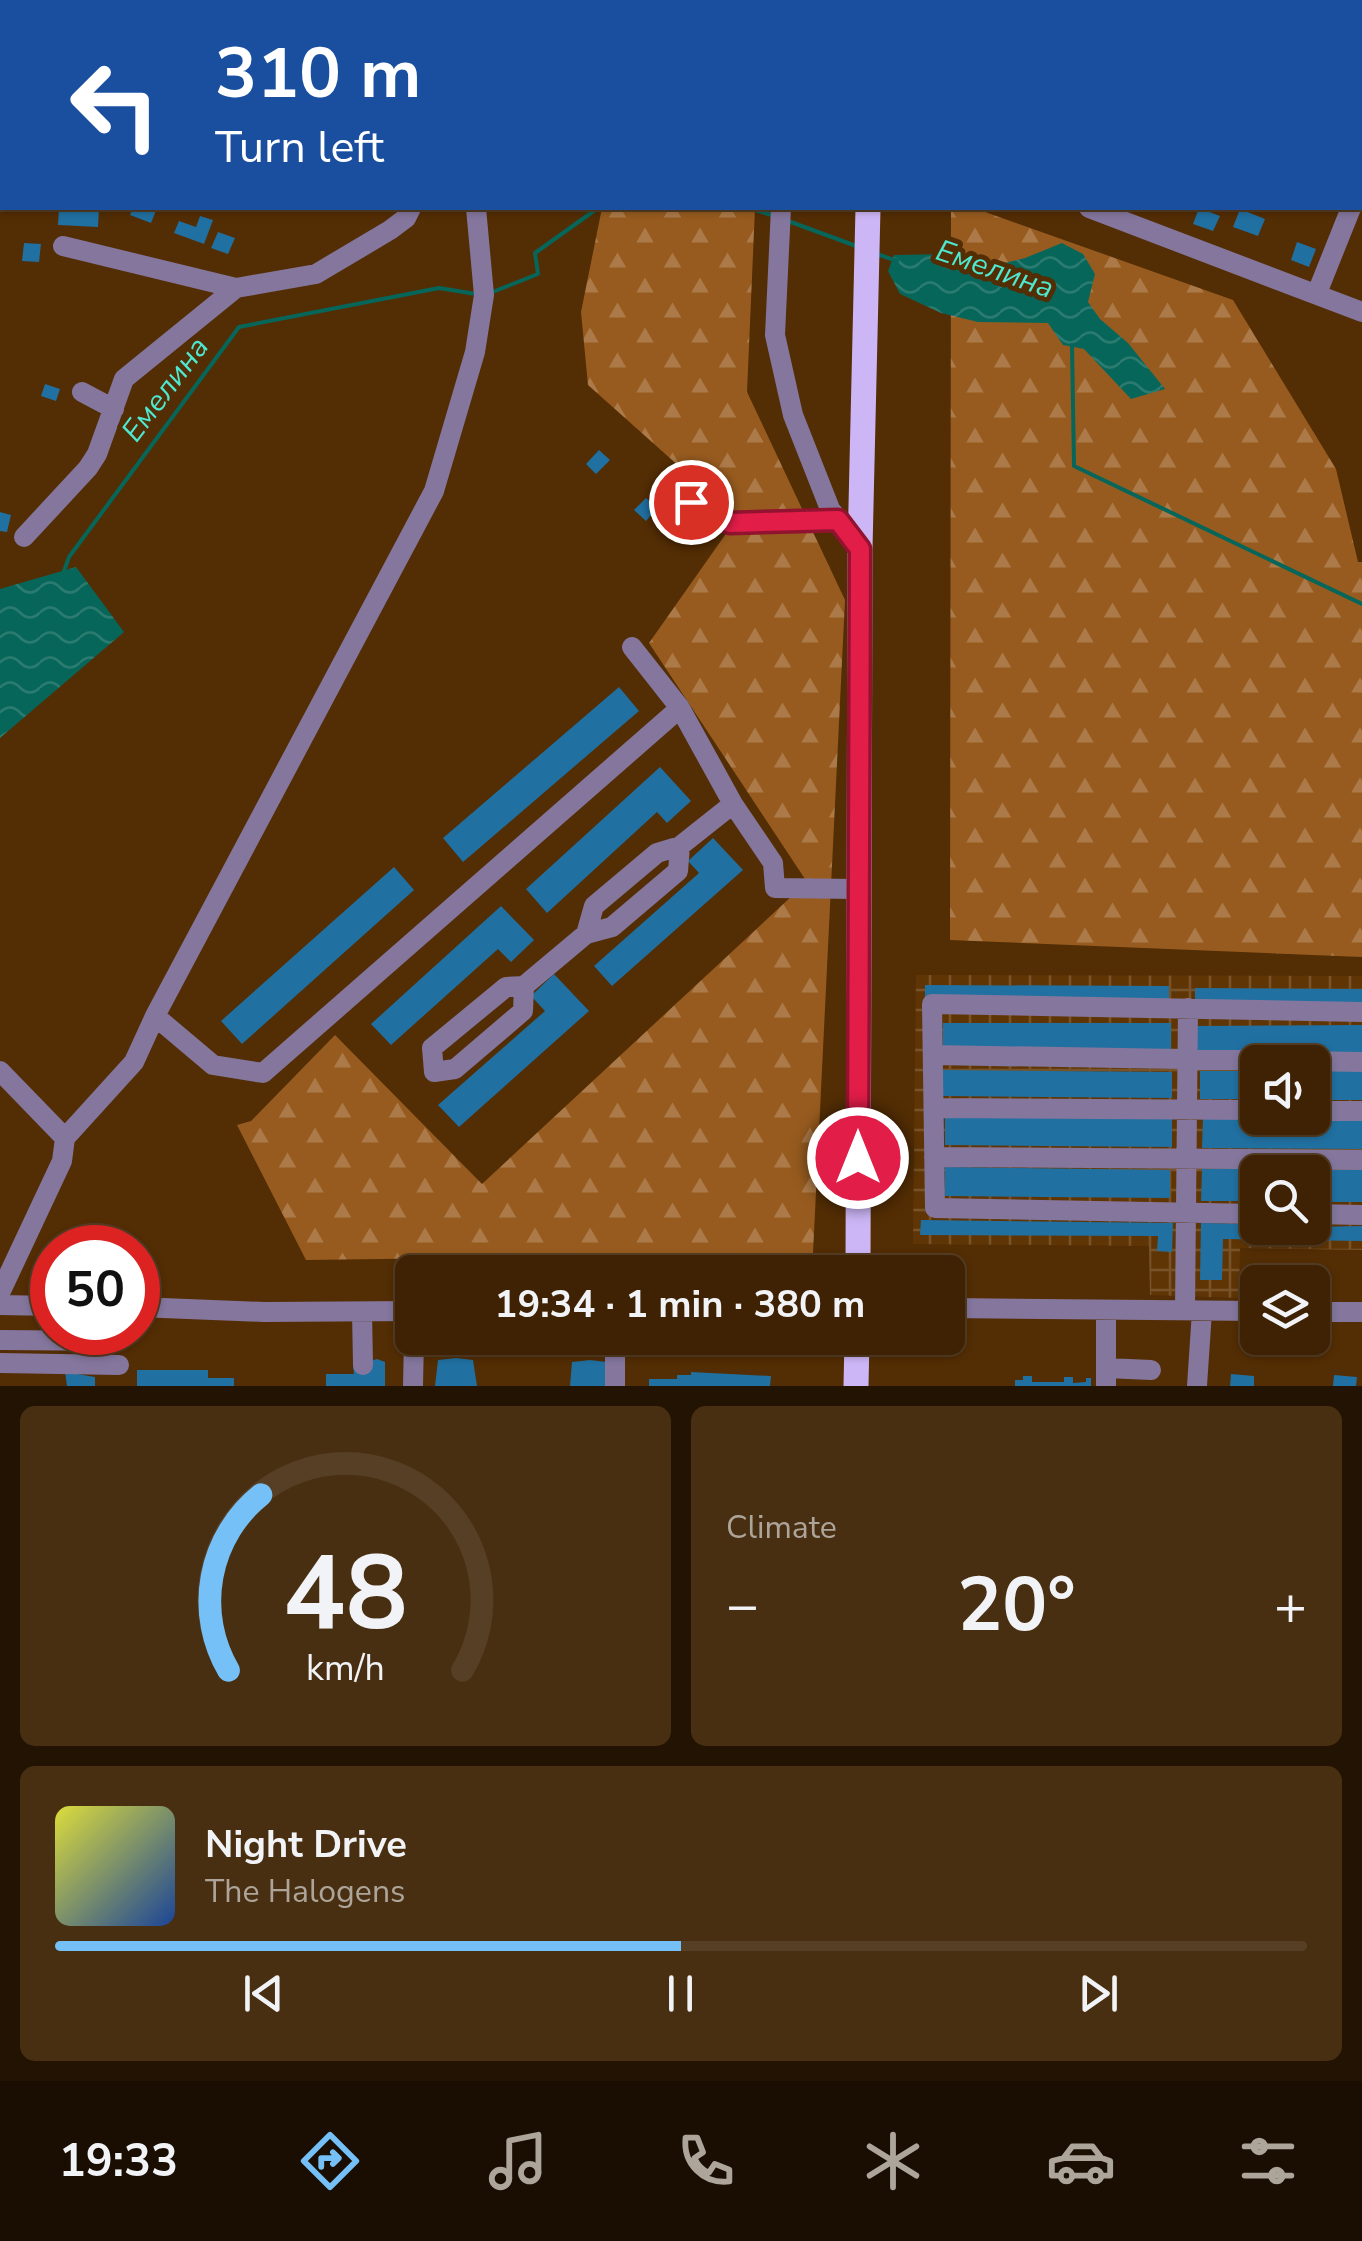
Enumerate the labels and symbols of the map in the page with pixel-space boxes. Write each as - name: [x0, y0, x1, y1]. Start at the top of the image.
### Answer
- water label: Емелина: [930, 230, 1059, 309]
- water label: Емелина: [112, 328, 218, 450]
- pin: [649, 460, 734, 545]
- position arrow: [806, 1106, 910, 1210]
- speed limit sign: 50: [30, 1225, 160, 1355]

